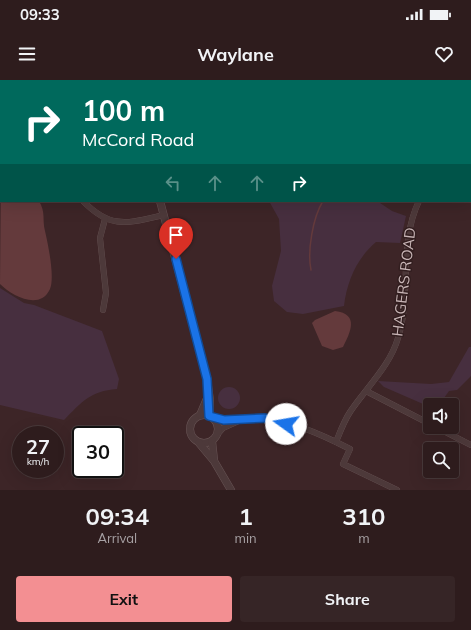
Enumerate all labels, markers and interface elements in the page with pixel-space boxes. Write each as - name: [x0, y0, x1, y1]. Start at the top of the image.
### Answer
- text: 09:33: [20, 5, 60, 24]
- icon: menu: [16, 43, 38, 65]
- text: Waylane: [197, 43, 274, 66]
- icon: heart: [433, 43, 455, 65]
- text: 100 m: [82, 93, 165, 128]
- icon: right: [16, 96, 68, 148]
- text: McCord Road: [82, 128, 194, 151]
- icon: left: [162, 172, 184, 194]
- icon: ahead: [204, 172, 226, 194]
- icon: ahead: [246, 172, 268, 194]
- icon: right: [288, 172, 310, 194]
- pin: [159, 218, 193, 259]
- icon: arrive: [165, 224, 187, 246]
- street label: HAGERS ROAD: [387, 226, 420, 338]
- map controls: [423, 398, 459, 478]
- button: sound: [423, 398, 459, 434]
- position arrow: [265, 403, 307, 445]
- speed limit sign: 30: [72, 426, 124, 478]
- text: 27: [26, 434, 50, 459]
- button: search: [423, 442, 459, 478]
- text: km/h: [27, 455, 49, 468]
- text: 09:34: [86, 501, 149, 531]
- text: 1: [238, 501, 253, 531]
- text: 310: [342, 501, 385, 531]
- text: Arrival: [97, 530, 137, 546]
- text: min: [235, 530, 257, 546]
- text: m: [358, 530, 370, 546]
- button: Exit: [16, 576, 232, 622]
- button: Share: [240, 576, 455, 622]

